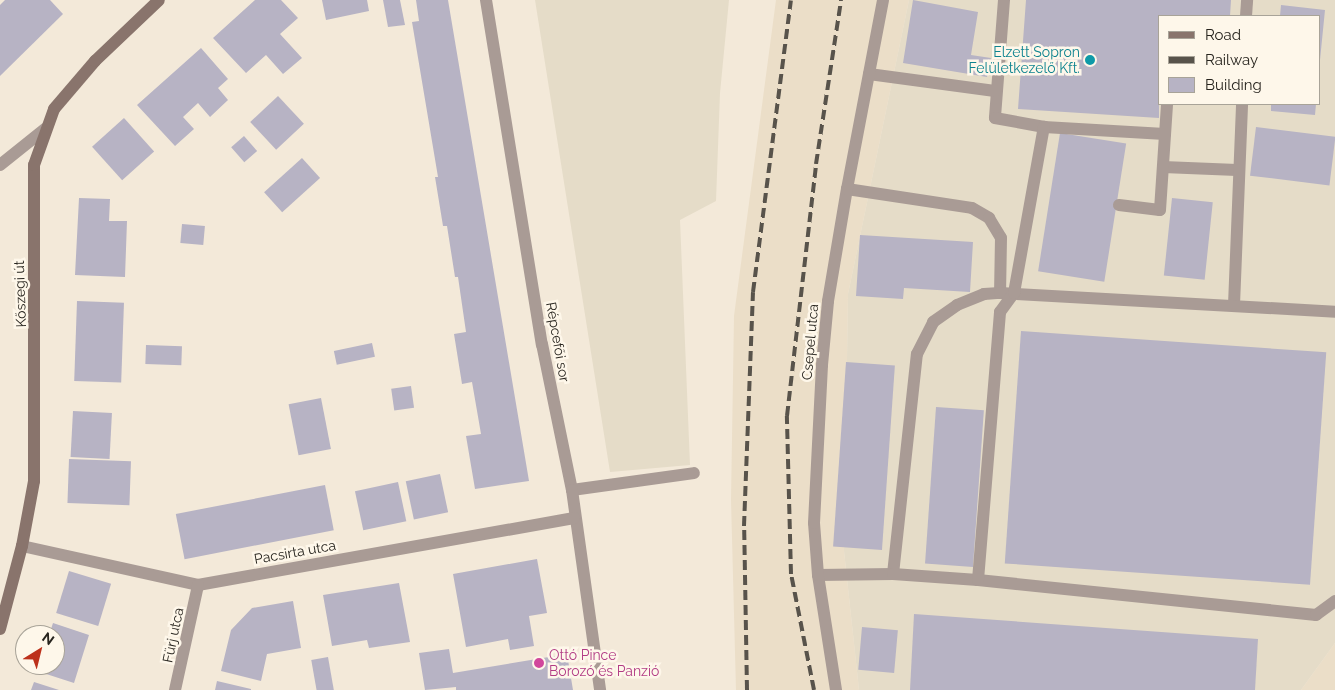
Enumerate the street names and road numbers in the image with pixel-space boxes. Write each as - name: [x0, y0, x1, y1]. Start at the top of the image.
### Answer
- street label: Kőszegi út: [10, 260, 30, 328]
- street label: Répcefői sor: [543, 301, 573, 383]
- street label: Csepel utca: [798, 303, 822, 381]
- street label: Pacsirta utca: [253, 537, 337, 567]
- street label: Fürj utca: [159, 606, 187, 664]

